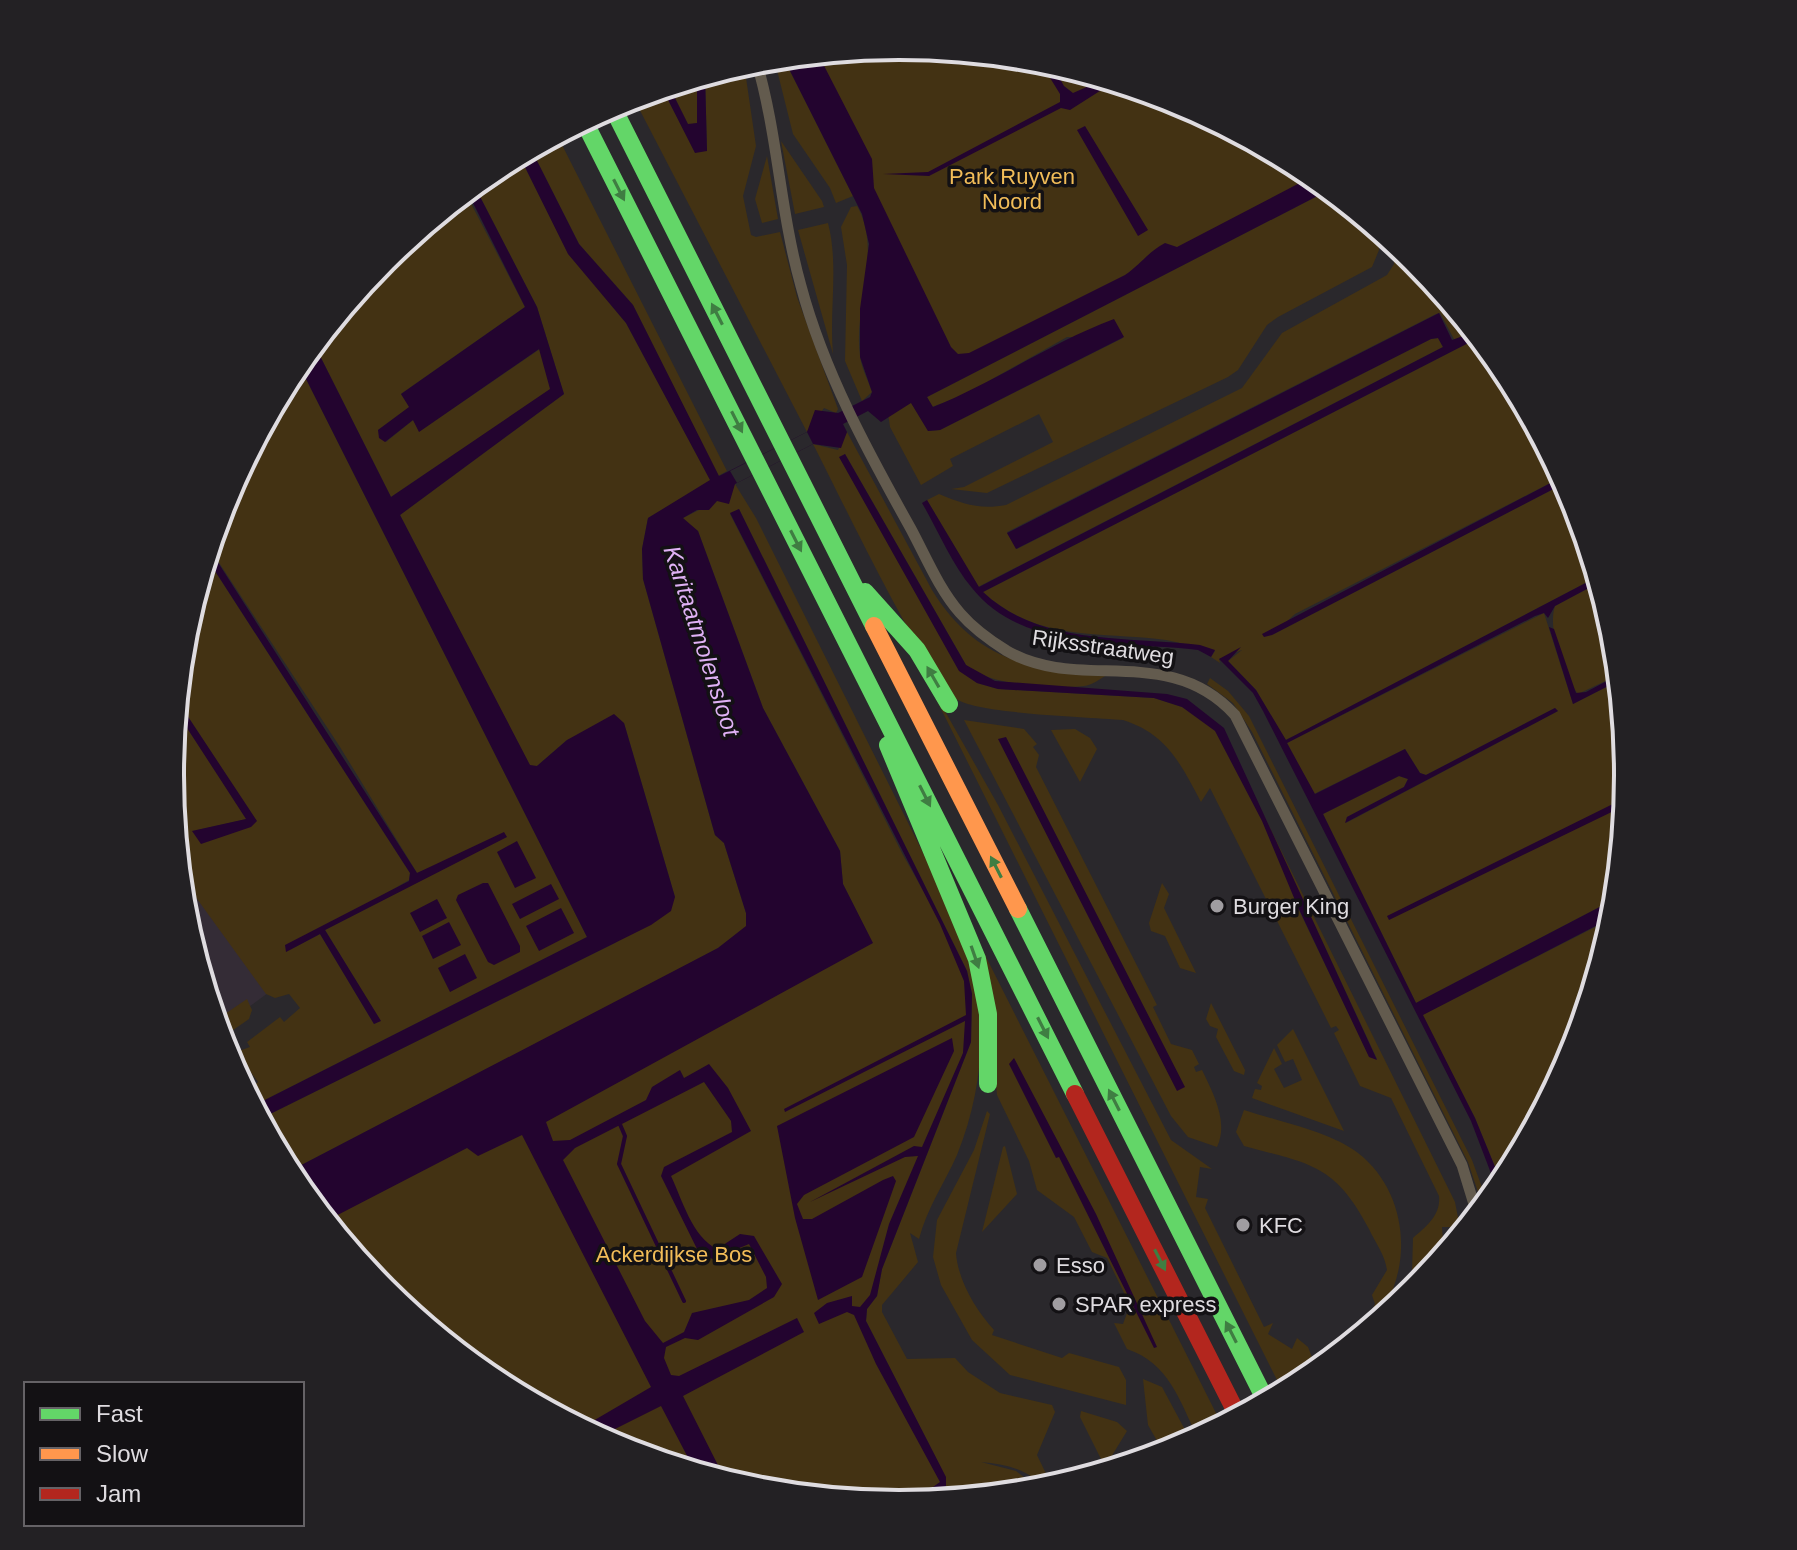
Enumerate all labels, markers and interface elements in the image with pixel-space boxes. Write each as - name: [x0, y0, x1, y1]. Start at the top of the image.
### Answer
- park label: Park Ruyven Noord: [949, 164, 1075, 214]
- one-way arrow: [612, 179, 626, 202]
- one-way arrow: [710, 302, 724, 325]
- one-way arrow: [730, 411, 743, 434]
- one-way arrow: [789, 529, 803, 552]
- water label: Karitaatmolensloot: [658, 542, 746, 741]
- street label: Rijksstraatweg: [1030, 625, 1176, 669]
- one-way arrow: [926, 666, 940, 688]
- one-way arrow: [919, 785, 932, 808]
- one-way arrow: [990, 856, 1003, 879]
- place label: Burger King: [1233, 894, 1349, 919]
- marker: Burger King: [1208, 897, 1226, 915]
- one-way arrow: [970, 945, 982, 969]
- one-way arrow: [1036, 1017, 1049, 1040]
- one-way arrow: [1107, 1088, 1120, 1111]
- place label: KFC: [1259, 1213, 1303, 1238]
- marker: KFC: [1234, 1216, 1252, 1234]
- park label: Ackerdijkse Bos: [596, 1242, 752, 1267]
- one-way arrow: [1153, 1249, 1166, 1272]
- place label: Esso: [1056, 1253, 1105, 1278]
- marker: Esso: [1031, 1256, 1049, 1274]
- place label: SPAR express: [1075, 1292, 1216, 1317]
- marker: SPAR express: [1050, 1295, 1068, 1313]
- one-way arrow: [1224, 1320, 1238, 1343]
- legend: [24, 1382, 304, 1526]
- text: Fast: [96, 1400, 143, 1427]
- text: Slow: [96, 1440, 149, 1467]
- text: Jam: [96, 1480, 141, 1507]

